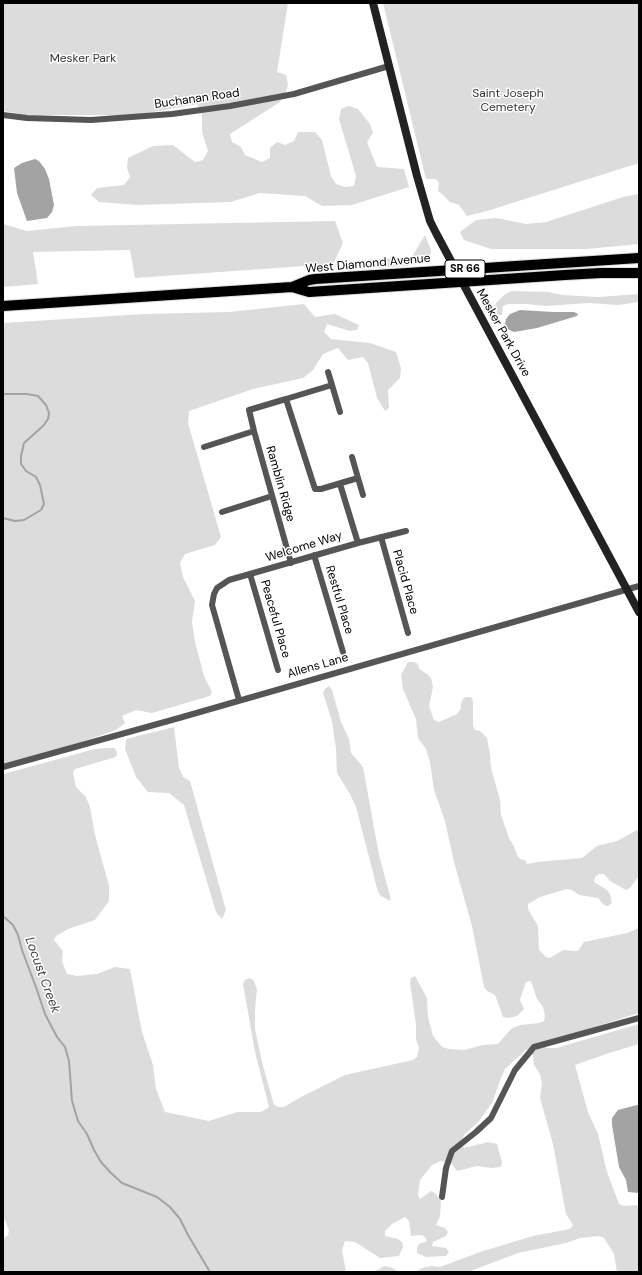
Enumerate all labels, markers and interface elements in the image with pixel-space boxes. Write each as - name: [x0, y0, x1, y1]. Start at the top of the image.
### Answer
- park label: Mesker Park: [50, 52, 116, 66]
- street label: Buchanan Road: [153, 86, 241, 112]
- park label: Saint Joseph Cemetery: [472, 87, 544, 115]
- street label: West Diamond Avenue: [305, 251, 431, 277]
- road number: SR 66: [445, 260, 485, 278]
- street label: Mesker Park Drive: [473, 287, 533, 379]
- street label: Ramblin Ridge: [262, 444, 298, 524]
- street label: Welcome Way: [264, 529, 344, 565]
- street label: Placid Place: [389, 548, 421, 616]
- street label: Restful Place: [322, 564, 356, 636]
- street label: Peaceful Place: [257, 578, 293, 660]
- street label: Allens Lane: [286, 650, 350, 682]
- water label: Locust Creek: [21, 935, 63, 1015]

